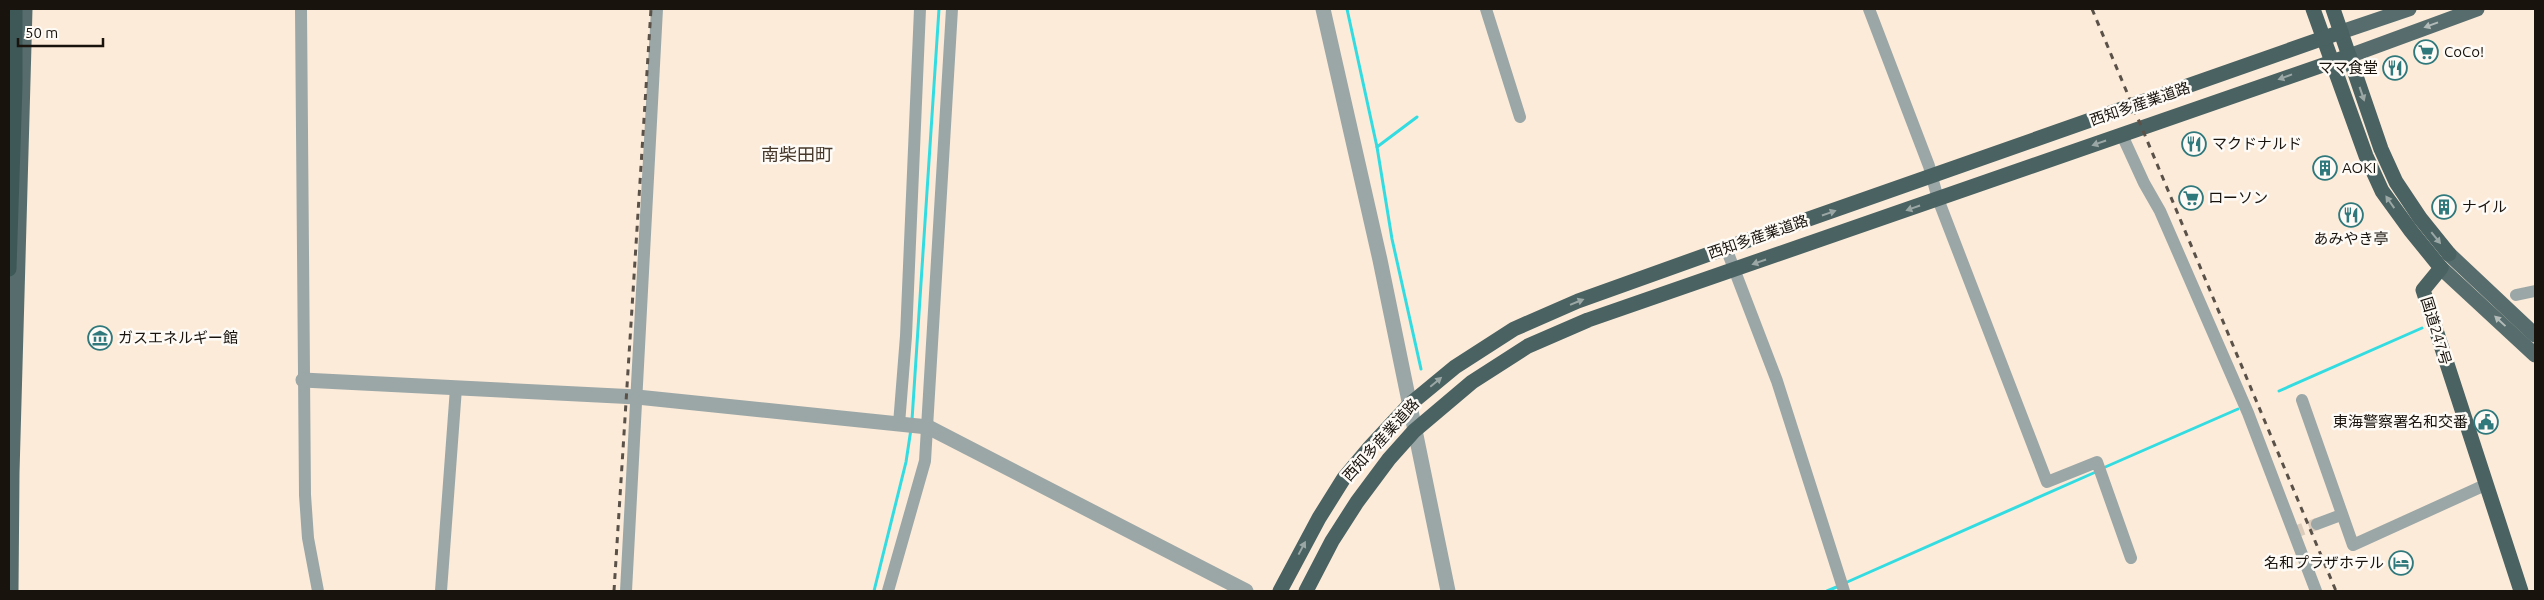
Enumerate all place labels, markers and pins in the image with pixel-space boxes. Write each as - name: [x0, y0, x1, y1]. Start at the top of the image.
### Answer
- supermarket icon: CoCo!: [2413, 39, 2439, 65]
- place label: CoCo!: [2444, 43, 2484, 60]
- restaurant icon: ママ食堂: [2382, 55, 2408, 81]
- place label: ママ食堂: [2318, 59, 2378, 76]
- restaurant icon: マクドナルド: [2181, 131, 2207, 157]
- place label: マクドナルド: [2212, 135, 2302, 152]
- building icon: AOKI: [2312, 155, 2338, 181]
- place label: AOKI: [2342, 159, 2376, 176]
- supermarket icon: ローソン: [2178, 185, 2204, 211]
- place label: ローソン: [2208, 189, 2268, 206]
- building icon: ナイル: [2431, 194, 2457, 220]
- place label: ナイル: [2462, 198, 2507, 215]
- restaurant icon: あみやき亭: [2338, 202, 2364, 228]
- place label: あみやき亭: [2313, 230, 2389, 247]
- museum icon: ガスエネルギー館: [87, 325, 113, 351]
- place label: ガスエネルギー館: [118, 329, 238, 346]
- public building icon: 東海警察署名和交番: [2473, 409, 2499, 435]
- place label: 東海警察署名和交番: [2333, 413, 2468, 430]
- hotel icon: 名和プラザホテル: [2388, 550, 2414, 576]
- place label: 名和プラザホテル: [2264, 554, 2384, 571]

